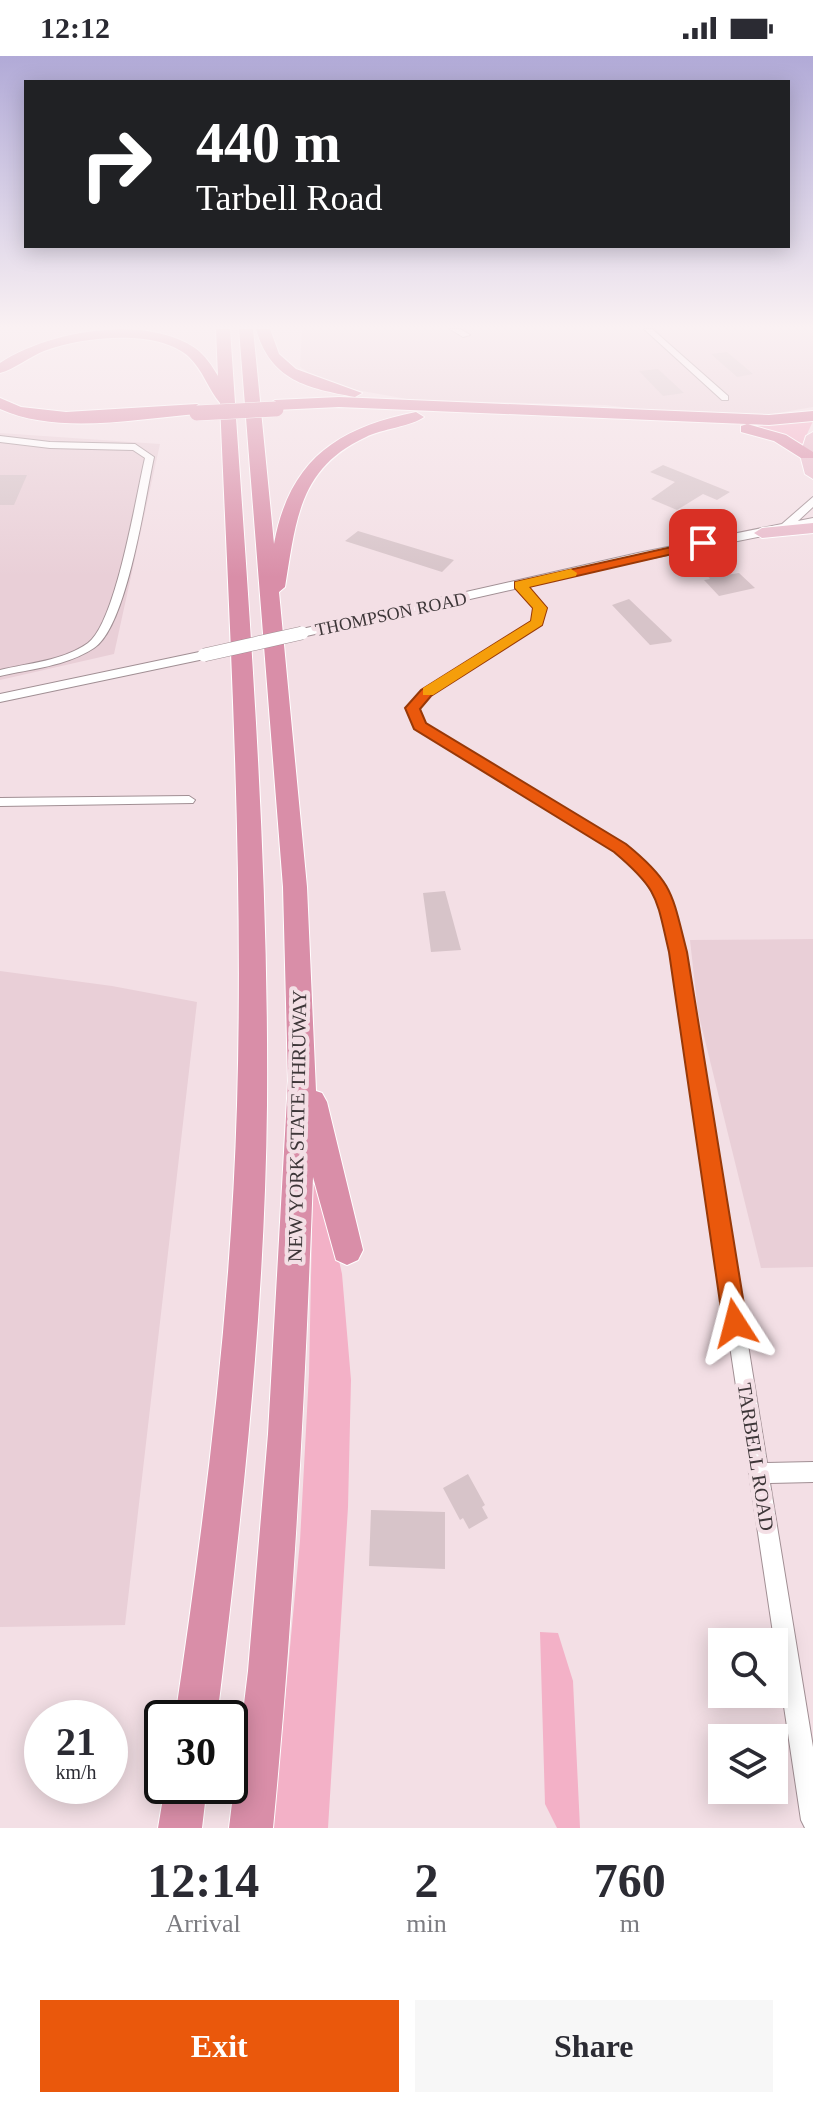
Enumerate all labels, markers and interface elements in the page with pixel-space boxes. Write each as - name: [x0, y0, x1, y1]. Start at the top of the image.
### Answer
- text: 12:12: [40, 11, 110, 44]
- icon: right: [64, 112, 168, 216]
- text: 440 m: [196, 112, 341, 174]
- text: Tarbell Road: [196, 178, 382, 218]
- pin: [669, 509, 737, 577]
- icon: arrive: [681, 521, 725, 565]
- street label: THOMPSON ROAD: [313, 588, 469, 640]
- street label: NEW YORK STATE THRUWAY: [284, 990, 310, 1262]
- position arrow: [693, 1281, 777, 1365]
- street label: TARBELL ROAD: [733, 1382, 779, 1532]
- map controls: [708, 1628, 788, 1804]
- button: search: [708, 1628, 788, 1708]
- speed limit sign: 30: [144, 1700, 248, 1804]
- text: 21: [56, 1719, 96, 1764]
- button: layers: [708, 1724, 788, 1804]
- text: km/h: [55, 1761, 97, 1783]
- text: 12:14: [147, 1854, 259, 1907]
- text: 2: [414, 1854, 438, 1907]
- text: 760: [594, 1854, 666, 1907]
- text: Arrival: [166, 1909, 241, 1938]
- text: min: [406, 1909, 447, 1938]
- text: m: [620, 1909, 640, 1938]
- button: Exit: [40, 2000, 399, 2092]
- button: Share: [415, 2000, 773, 2092]

